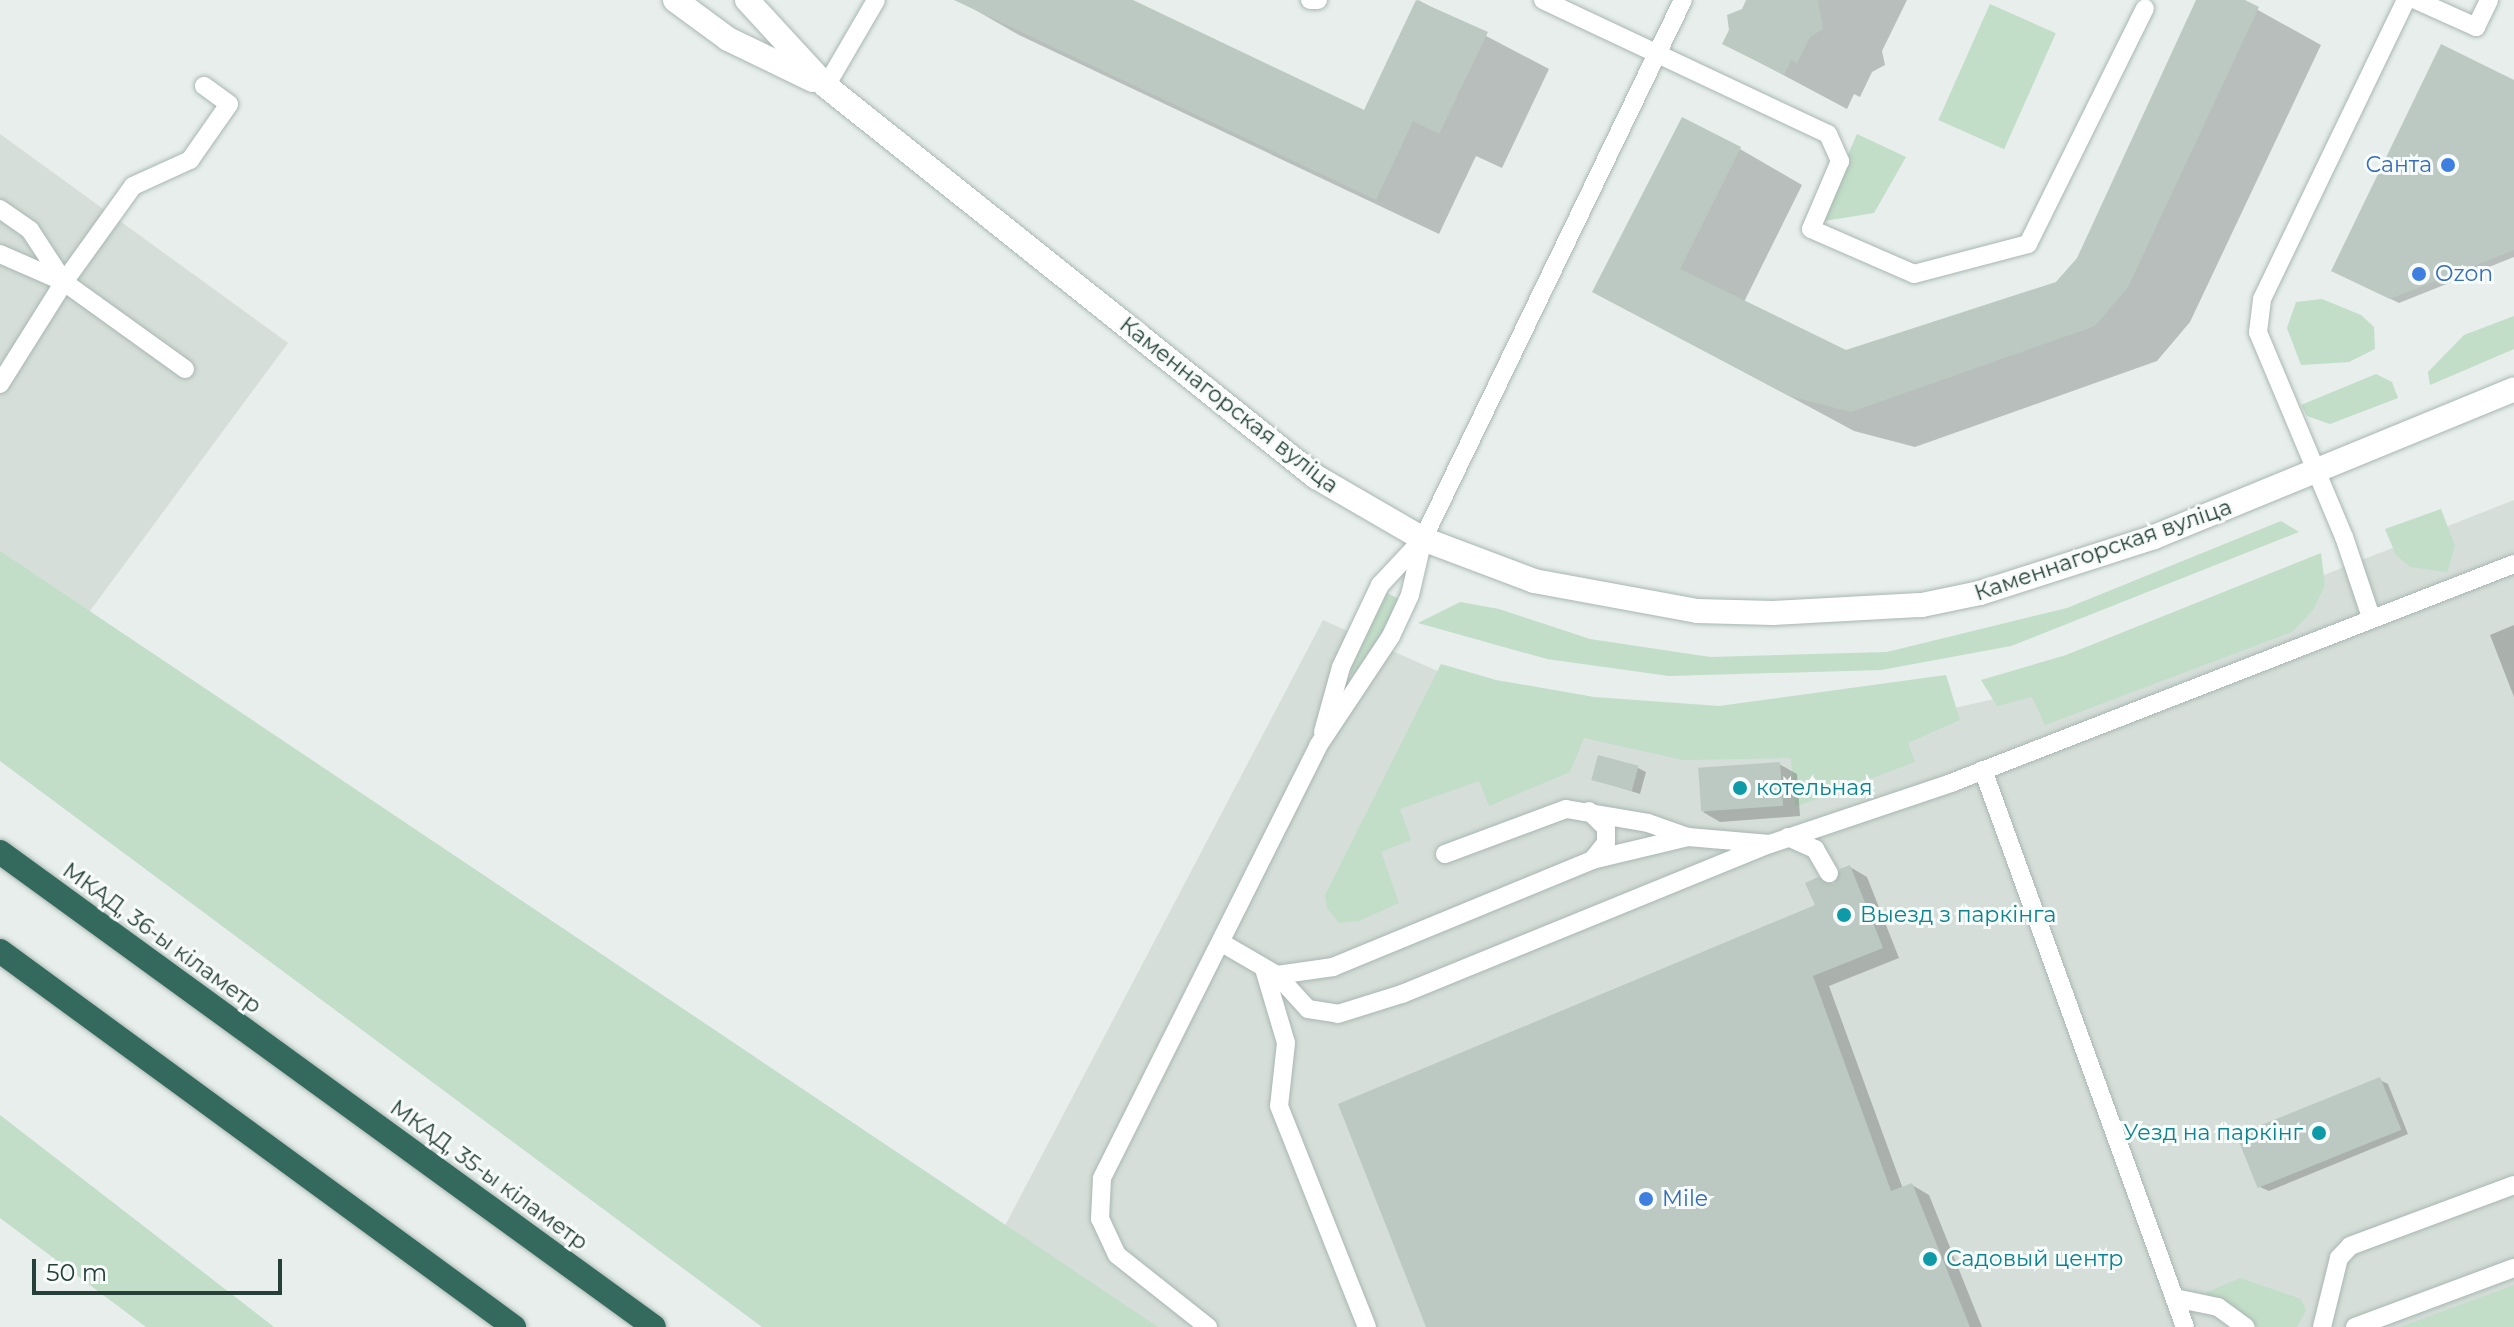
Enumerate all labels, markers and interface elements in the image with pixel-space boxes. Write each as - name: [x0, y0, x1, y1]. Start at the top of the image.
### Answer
- place label: Санта: [2366, 152, 2432, 178]
- marker: Санта: [2439, 156, 2457, 174]
- place label: Ozon: [2435, 261, 2493, 287]
- marker: Ozon: [2410, 265, 2428, 283]
- street label: Каменнагорская вуліца: [1114, 311, 1344, 499]
- street label: Каменнагорская вуліца: [1971, 494, 2235, 606]
- place label: котельная: [1756, 775, 1872, 801]
- marker: котельная: [1731, 779, 1749, 797]
- street label: МКАД, 36-ы кіламетр: [58, 857, 266, 1019]
- place label: Выезд з паркінга: [1860, 902, 2056, 928]
- marker: Выезд з паркінга: [1835, 906, 1853, 924]
- street label: МКАД, 35-ы кіламетр: [385, 1094, 593, 1256]
- place label: Уезд на паркінг: [2124, 1120, 2303, 1146]
- marker: Уезд на паркінг: [2310, 1124, 2328, 1142]
- place label: Mile: [1662, 1186, 1708, 1212]
- marker: Mile: [1637, 1190, 1655, 1208]
- scale bar: [36, 1243, 286, 1293]
- place label: Садовый центр: [1946, 1246, 2123, 1272]
- marker: Садовый центр: [1921, 1250, 1939, 1268]
- text: 50 m: [46, 1258, 107, 1287]

